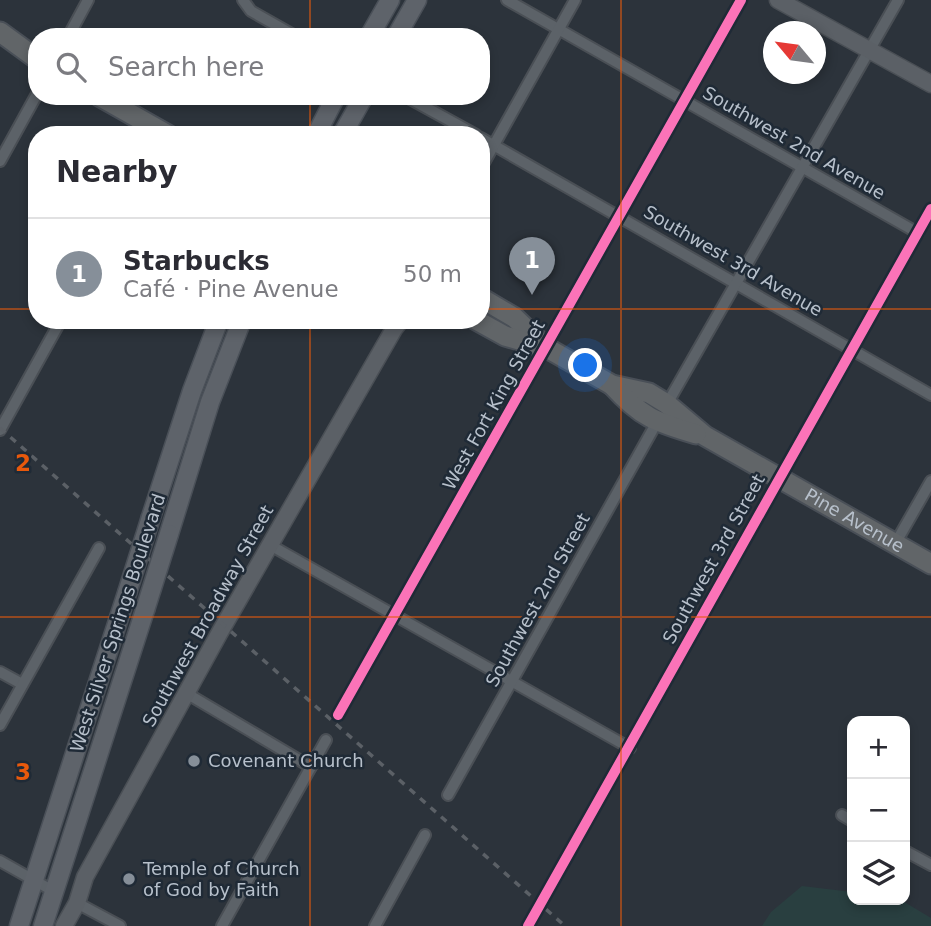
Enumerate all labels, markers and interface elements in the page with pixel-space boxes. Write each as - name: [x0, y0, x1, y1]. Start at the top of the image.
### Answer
- north arrow: [763, 21, 826, 84]
- search box: [28, 28, 490, 105]
- icon: search: [52, 48, 90, 86]
- text: Search here: [108, 52, 264, 82]
- street label: Southwest 2nd Avenue: [699, 82, 889, 203]
- text: Nearby: [56, 154, 178, 189]
- street label: Southwest 3rd Avenue: [640, 201, 826, 320]
- pin: 1: [509, 237, 555, 295]
- text: Starbucks: [123, 246, 270, 276]
- text: 1: [71, 261, 87, 287]
- text: 50 m: [403, 261, 462, 287]
- text: Café · Pine Avenue: [123, 276, 339, 302]
- street label: West Fort King Street: [438, 316, 549, 493]
- your location: [568, 348, 602, 382]
- text: 2: [15, 450, 31, 476]
- street label: Southwest 3rd Street: [658, 470, 769, 647]
- street label: Pine Avenue: [801, 484, 908, 557]
- street label: West Silver Springs Boulevard: [66, 491, 169, 755]
- street label: Southwest Broadway Street: [138, 501, 277, 730]
- street label: Southwest 2nd Street: [481, 509, 594, 690]
- map controls: [847, 716, 910, 905]
- button: +: [847, 716, 910, 779]
- place label: Covenant Church: [208, 750, 364, 771]
- marker: Covenant Church: [186, 753, 202, 769]
- text: 3: [15, 759, 31, 785]
- button: −: [847, 779, 910, 842]
- button: layers: [847, 842, 910, 905]
- place label: Temple of Church of God by Faith: [142, 858, 300, 900]
- marker: Temple of Church of God by Faith: [121, 871, 137, 887]

